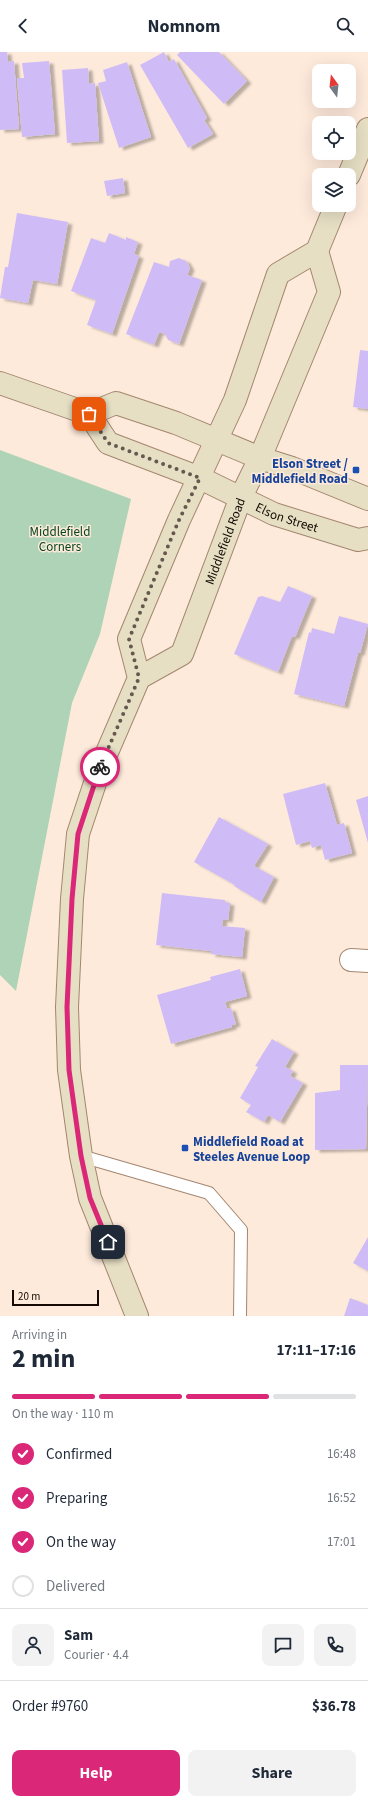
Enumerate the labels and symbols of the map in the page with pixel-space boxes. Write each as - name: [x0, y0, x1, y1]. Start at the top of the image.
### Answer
- north arrow: [312, 64, 356, 108]
- pin: [72, 397, 106, 431]
- place label: Elson Street / Middlefield Road: [251, 455, 349, 488]
- marker: Elson Street / Middlefield Road: [351, 465, 361, 475]
- street label: Middlefield Road: [201, 495, 250, 587]
- street label: Elson Street: [252, 498, 321, 537]
- park label: Middlefield Corners: [30, 523, 90, 556]
- courier: [80, 747, 120, 787]
- place label: Middlefield Road at Steeles Avenue Loop: [193, 1133, 310, 1166]
- marker: Middlefield Road at Steeles Avenue Loop: [180, 1143, 190, 1153]
- pin: [91, 1225, 125, 1259]
- scale bar: [12, 1288, 99, 1307]

